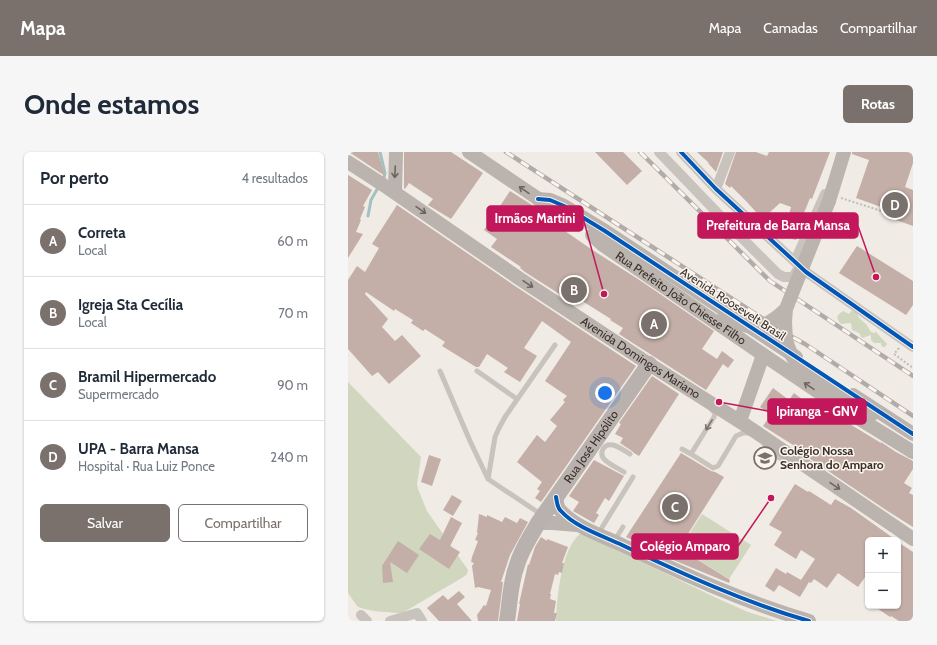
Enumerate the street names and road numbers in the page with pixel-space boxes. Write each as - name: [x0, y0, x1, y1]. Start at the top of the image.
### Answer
- street label: Rua Prefeito João Chiesse Filho: [613, 248, 749, 348]
- street label: Avenida Roosevelt Brasil: [678, 264, 789, 343]
- street label: Avenida Domingos Mariano: [578, 313, 702, 401]
- street label: Rua José Hipólito: [560, 407, 622, 486]

